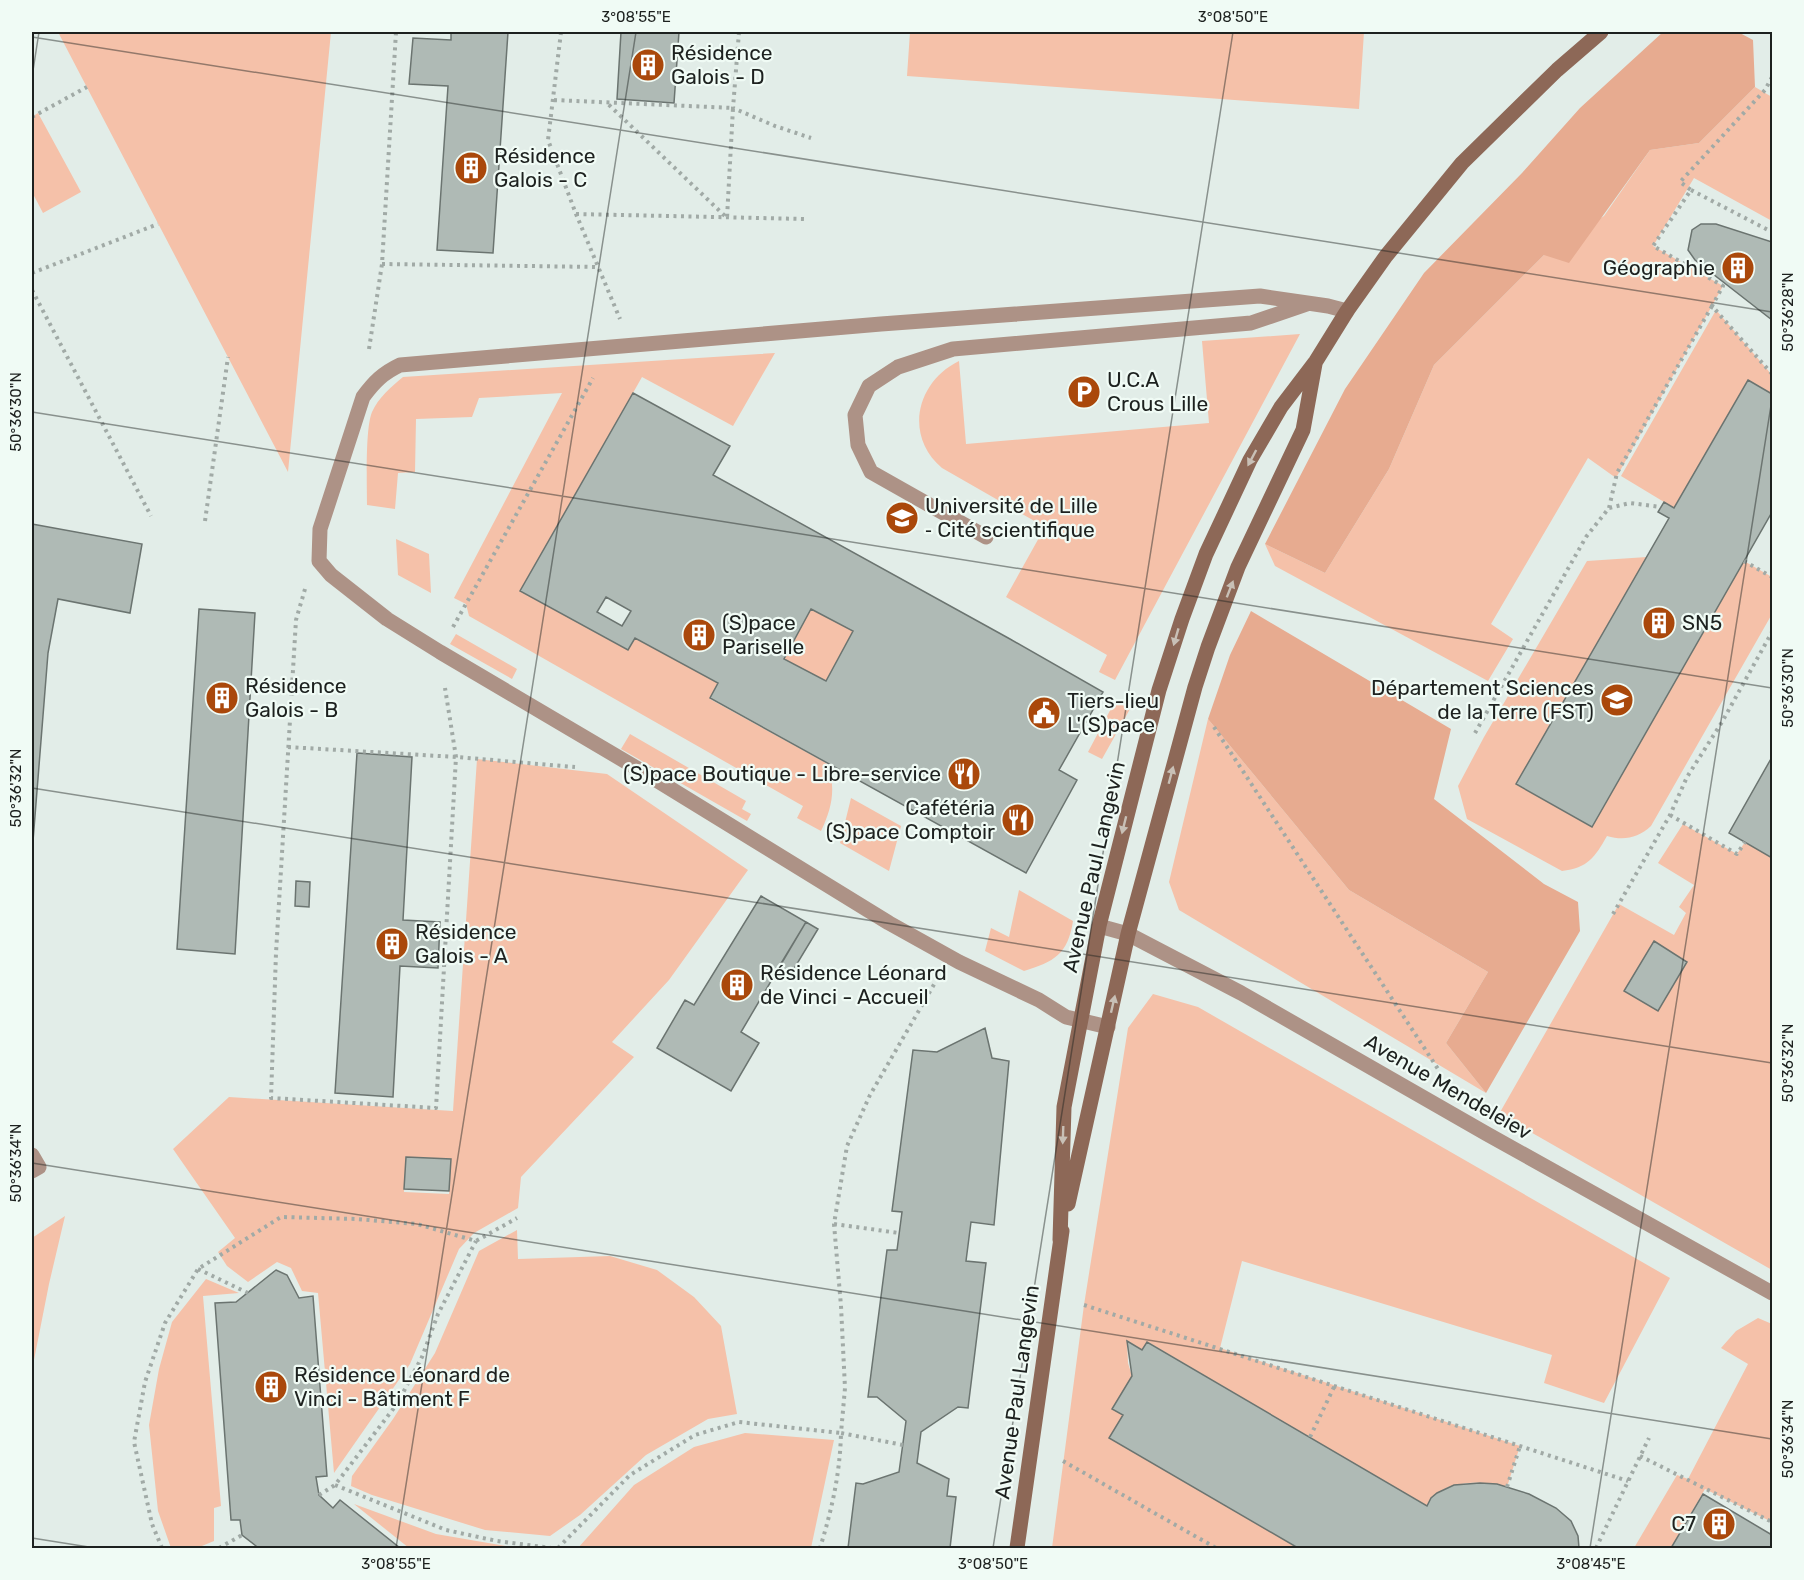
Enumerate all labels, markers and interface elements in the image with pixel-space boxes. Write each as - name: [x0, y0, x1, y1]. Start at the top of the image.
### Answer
- text: 3°08'55"E: [601, 8, 671, 26]
- text: 3°08'50"E: [1198, 8, 1268, 26]
- place label: Résidence Galois - D: [671, 40, 773, 89]
- building icon: Résidence Galois - D: [630, 47, 666, 83]
- place label: Résidence Galois - C: [494, 143, 596, 192]
- building icon: Résidence Galois - C: [453, 150, 489, 186]
- building icon: Géographie: [1720, 250, 1756, 286]
- place label: Géographie: [1603, 255, 1715, 280]
- text: 50°36'28"N: [1779, 272, 1797, 352]
- place label: U.C.A Crous Lille: [1107, 367, 1208, 416]
- text: 50°36'30"N: [7, 372, 25, 452]
- parking icon: U.C.A Crous Lille: [1066, 374, 1102, 410]
- one-way arrow: [1247, 450, 1257, 467]
- place label: Université de Lille ‐ Cité scientifique: [925, 493, 1098, 542]
- school or university icon: Université de Lille ‐ Cité scientifique: [884, 500, 920, 536]
- one-way arrow: [1225, 580, 1235, 598]
- building icon: SN5: [1641, 605, 1677, 641]
- place label: (S)pace Pariselle: [722, 610, 804, 659]
- place label: SN5: [1682, 610, 1722, 635]
- building icon: (S)pace Pariselle: [681, 617, 717, 653]
- one-way arrow: [1171, 628, 1180, 646]
- text: 50°36'30"N: [1779, 648, 1797, 728]
- place label: Résidence Galois - B: [245, 673, 347, 722]
- place label: Département Sciences de la Terre (FST): [1371, 675, 1594, 724]
- building icon: Résidence Galois - B: [204, 680, 240, 716]
- school or university icon: Département Sciences de la Terre (FST): [1599, 682, 1635, 718]
- place label: Tiers-lieu L'(S)pace: [1067, 688, 1159, 737]
- public building icon: Tiers-lieu L'(S)pace: [1026, 695, 1062, 731]
- text: 50°36'32"N: [7, 749, 25, 827]
- restaurant icon: (S)pace Boutique - Libre-service: [946, 756, 982, 792]
- street label: Avenue Paul Langevin: [1057, 759, 1130, 975]
- place label: (S)pace Boutique - Libre-service: [623, 761, 941, 786]
- one-way arrow: [1167, 766, 1176, 784]
- place label: Cafétéria (S)pace Comptoir: [826, 795, 995, 844]
- restaurant icon: Cafétéria (S)pace Comptoir: [1000, 802, 1036, 838]
- one-way arrow: [1119, 816, 1128, 834]
- place label: Résidence Galois - A: [415, 919, 517, 968]
- building icon: Résidence Galois - A: [374, 926, 410, 962]
- place label: Résidence Léonard de Vinci - Accueil: [760, 960, 947, 1009]
- building icon: Résidence Léonard de Vinci - Accueil: [719, 967, 755, 1003]
- one-way arrow: [1108, 995, 1118, 1013]
- text: 50°36'32"N: [1779, 1024, 1797, 1102]
- street label: Avenue Mendeleiev: [1360, 1028, 1536, 1145]
- text: 50°36'34"N: [7, 1123, 25, 1203]
- one-way arrow: [1058, 1126, 1068, 1145]
- street label: Avenue Paul Langevin: [989, 1283, 1044, 1501]
- place label: Résidence Léonard de Vinci - Bâtiment F: [294, 1362, 510, 1411]
- building icon: Résidence Léonard de Vinci - Bâtiment F: [253, 1369, 289, 1405]
- text: 50°36'34"N: [1779, 1399, 1797, 1479]
- building icon: C7: [1701, 1506, 1737, 1542]
- place label: C7: [1671, 1511, 1696, 1536]
- text: 3°08'55"E: [361, 1555, 431, 1573]
- text: 3°08'50"E: [958, 1555, 1028, 1573]
- text: 3°08'45"E: [1556, 1555, 1626, 1573]

